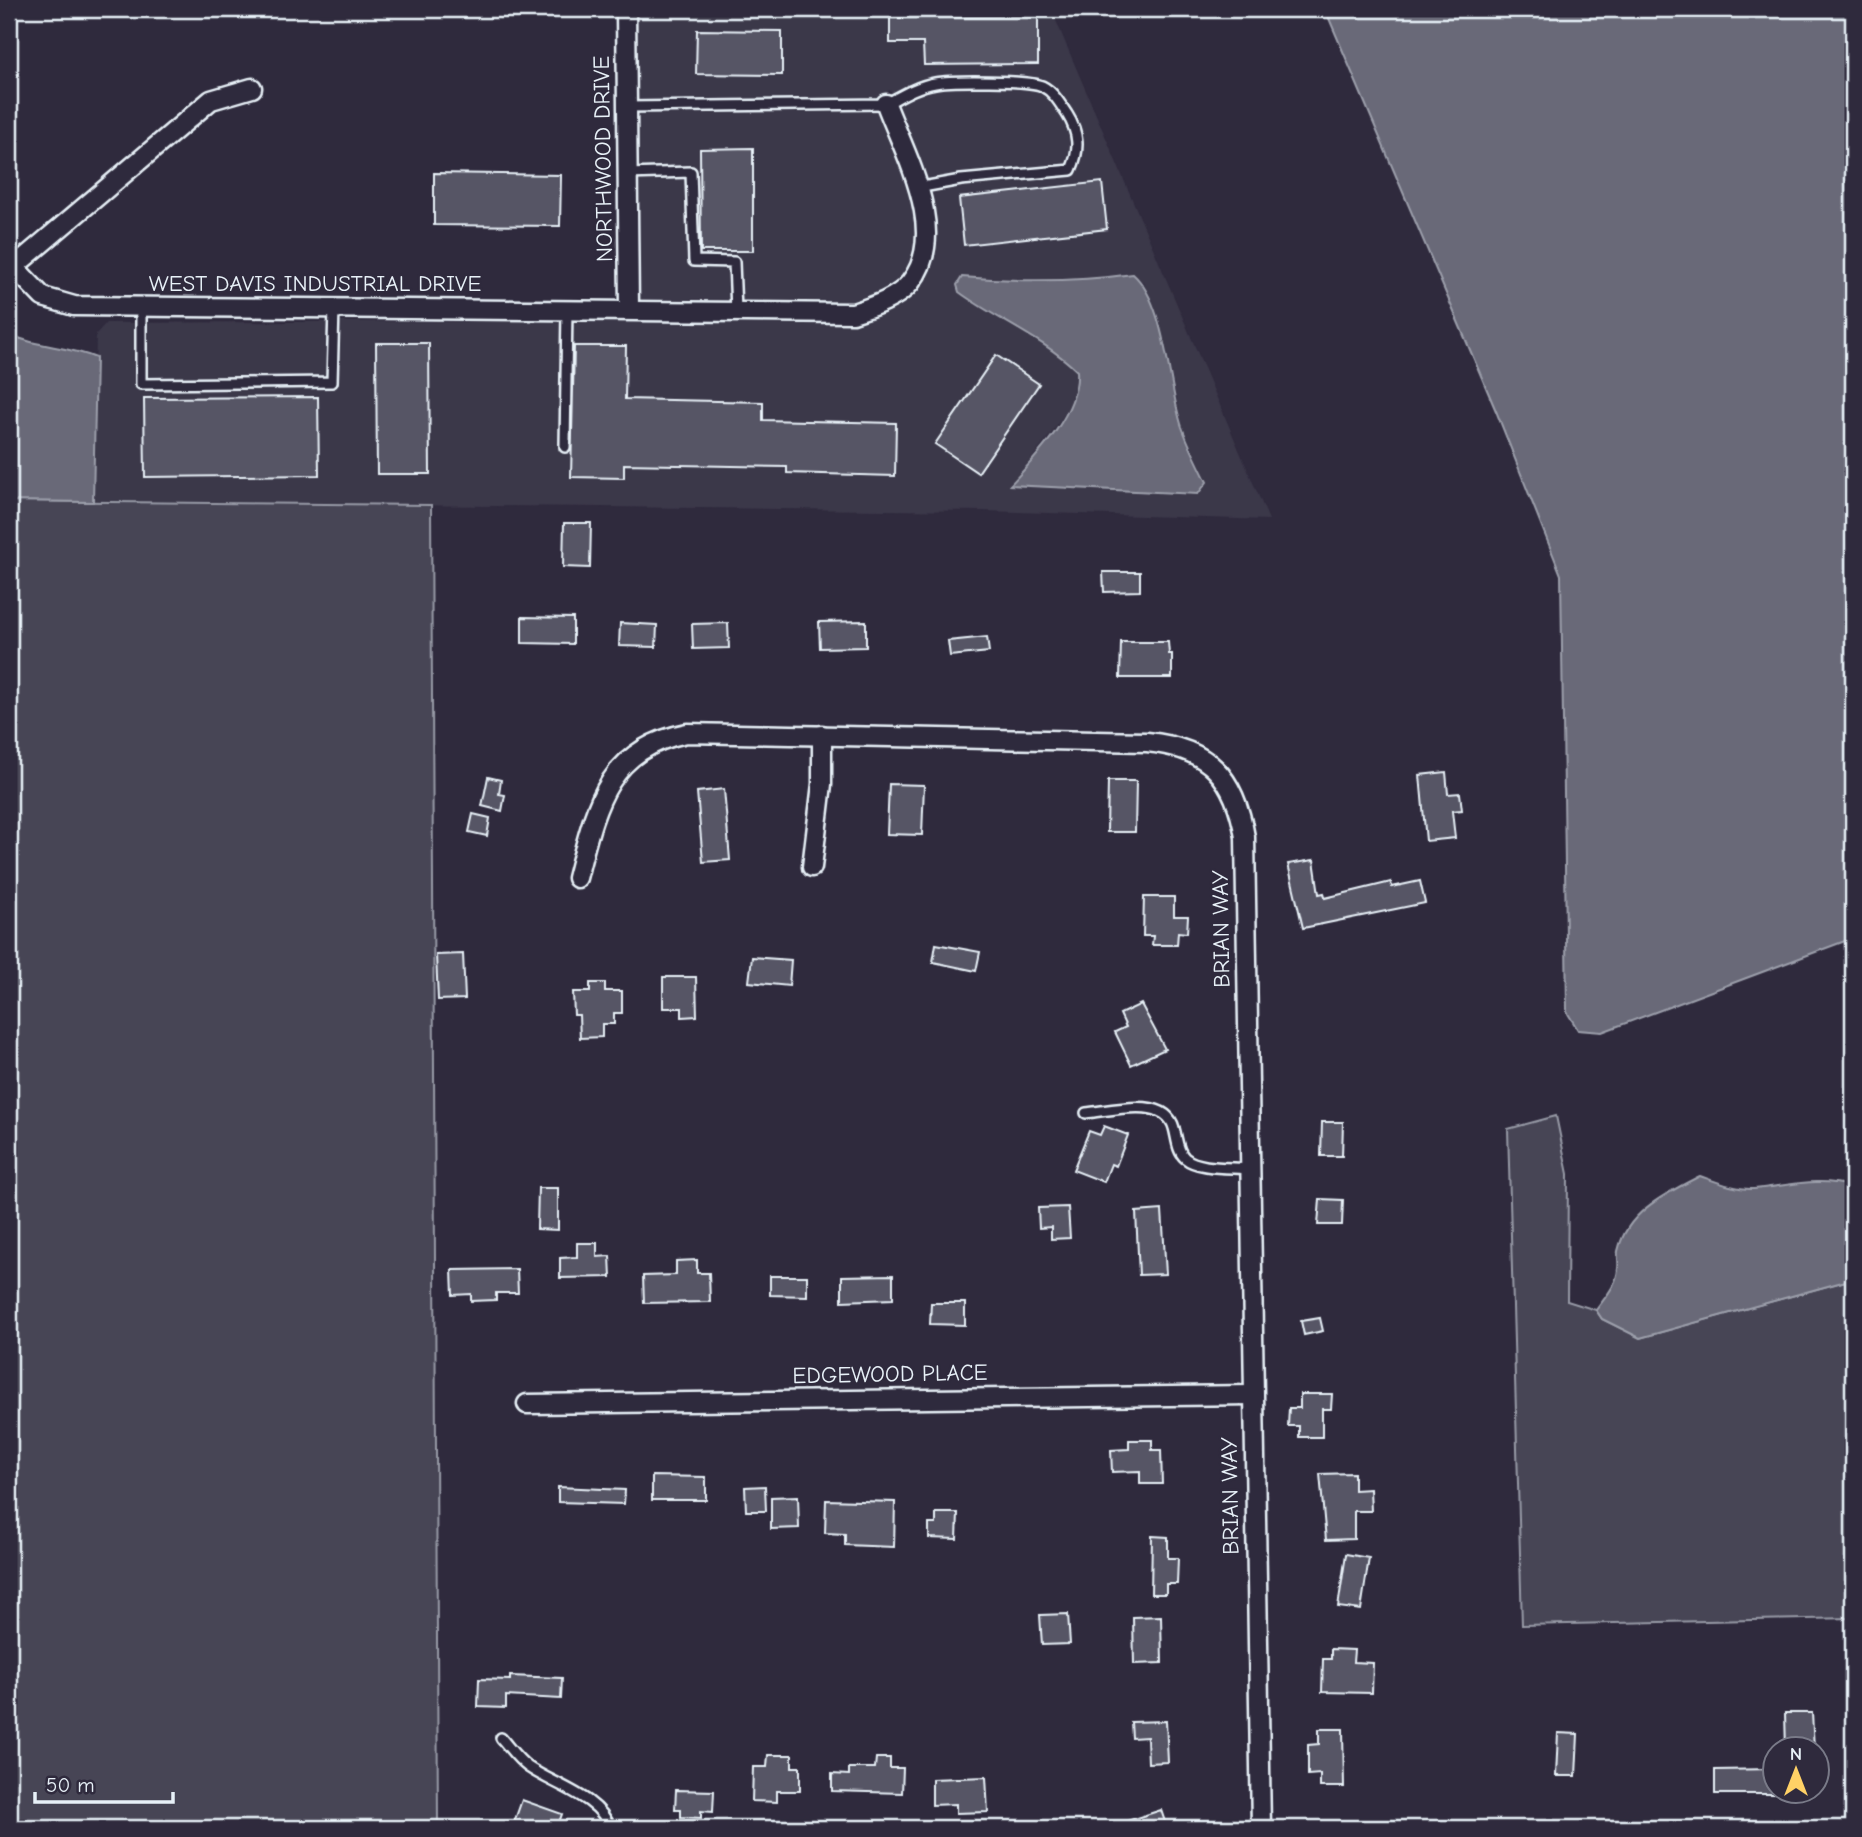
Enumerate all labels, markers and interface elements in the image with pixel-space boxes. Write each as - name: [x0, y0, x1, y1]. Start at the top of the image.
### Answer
- street label: NORTHWOOD DRIVE: [588, 55, 618, 262]
- street label: WEST DAVIS INDUSTRIAL DRIVE: [149, 270, 481, 297]
- street label: BRIAN WAY: [1206, 870, 1236, 988]
- street label: EDGEWOOD PLACE: [792, 1359, 988, 1389]
- street label: BRIAN WAY: [1215, 1437, 1245, 1555]
- north arrow: [1760, 1736, 1830, 1806]
- text: N: [1790, 1743, 1802, 1765]
- scale bar: [35, 1760, 173, 1804]
- text: 50 m: [46, 1773, 95, 1797]

